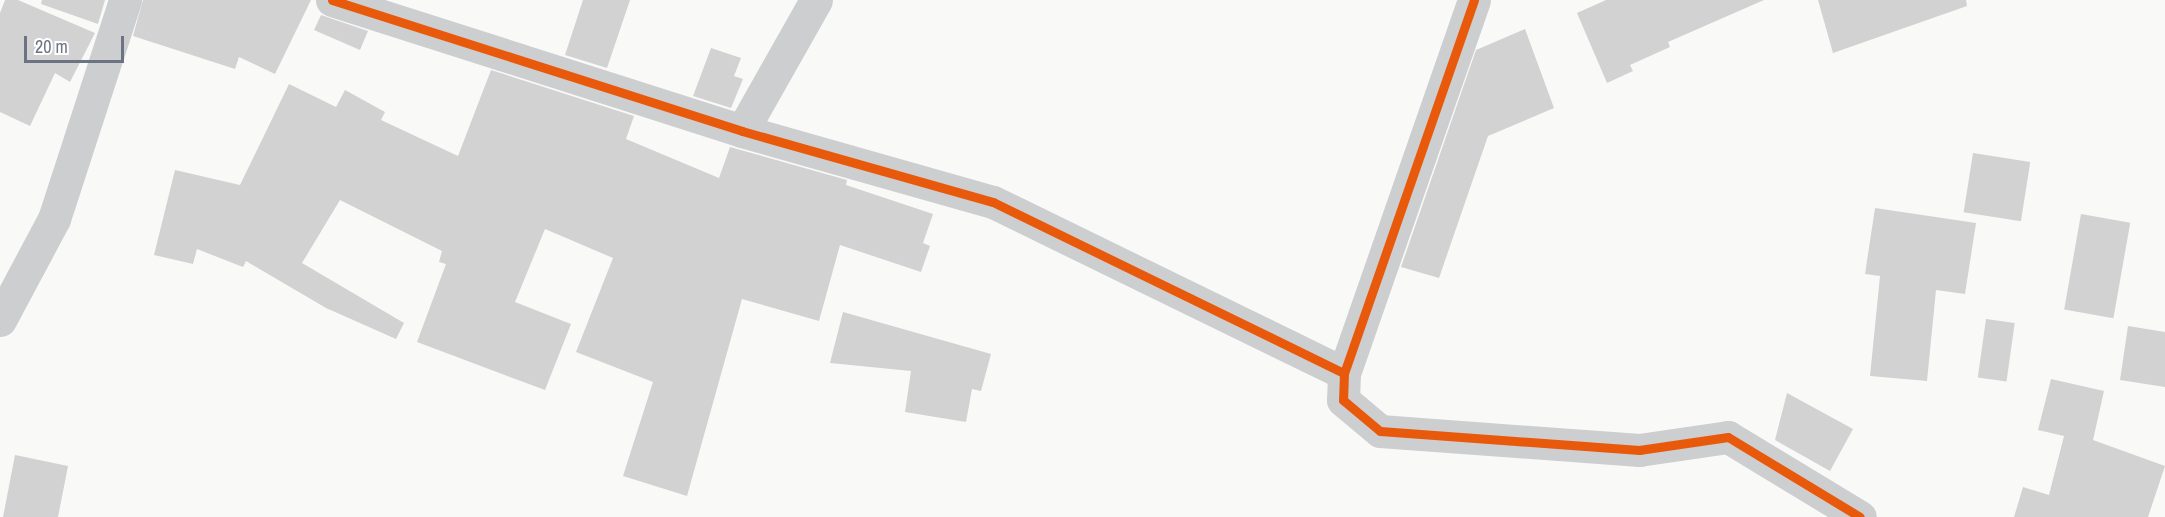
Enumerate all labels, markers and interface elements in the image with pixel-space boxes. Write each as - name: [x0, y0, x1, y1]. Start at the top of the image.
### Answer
- scale bar: [27, 24, 128, 62]
- text: 20 m: [35, 34, 68, 59]

